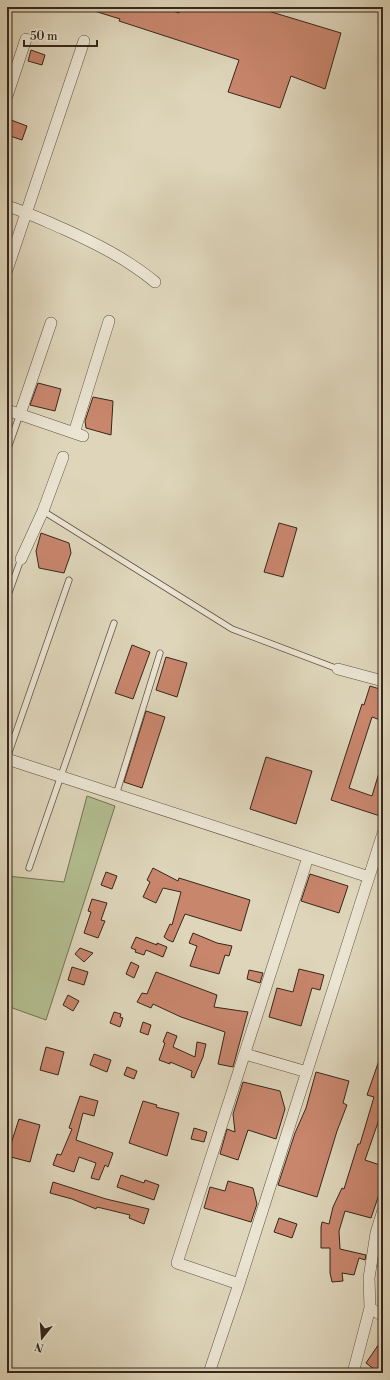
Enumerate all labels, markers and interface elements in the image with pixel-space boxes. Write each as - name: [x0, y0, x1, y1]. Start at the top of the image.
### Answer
- scale bar: [24, 22, 97, 48]
- text: 50 m: [30, 29, 58, 44]
- north arrow: [22, 1318, 62, 1358]
- text: N: [33, 1339, 46, 1355]

